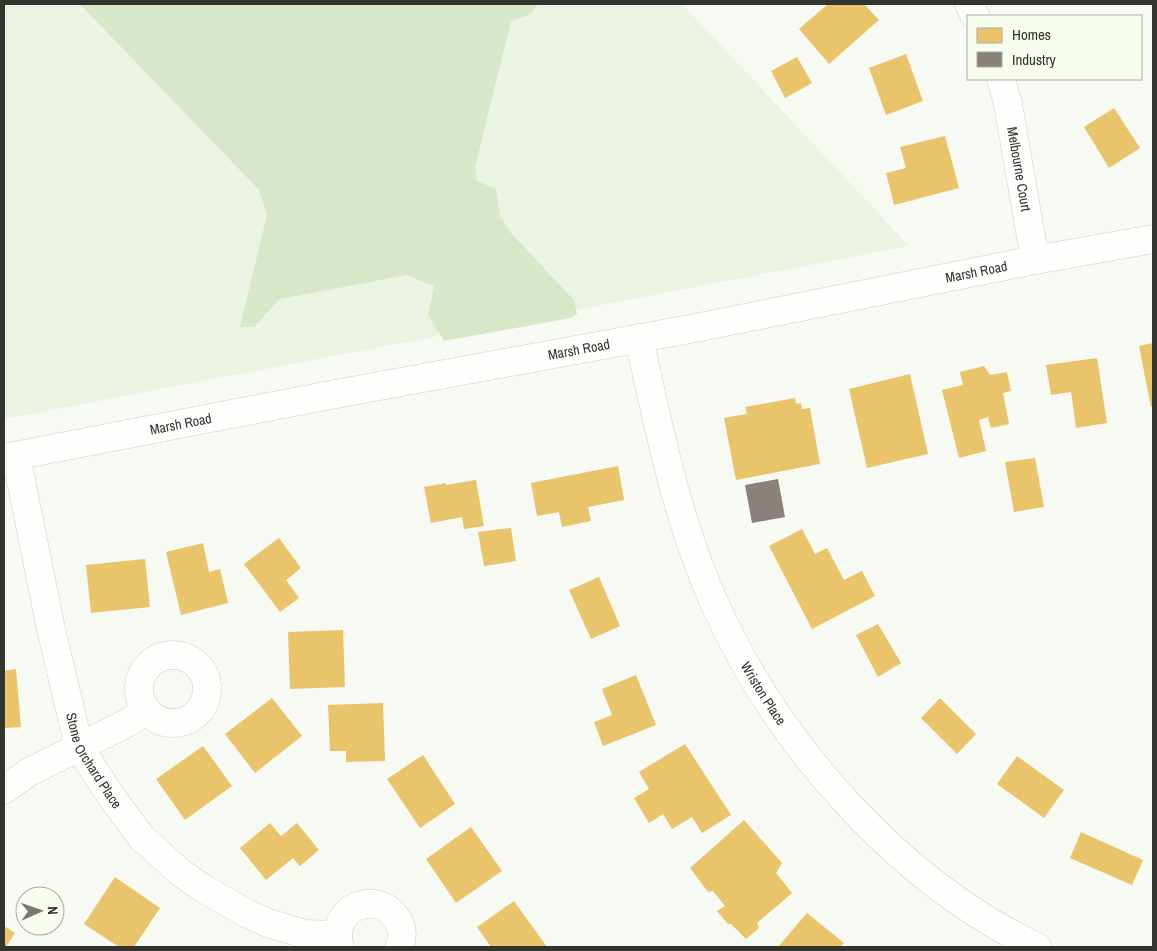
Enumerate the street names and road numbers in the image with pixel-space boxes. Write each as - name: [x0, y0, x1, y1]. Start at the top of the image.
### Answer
- street label: Melbourne Court: [1003, 125, 1035, 213]
- street label: Marsh Road: [944, 257, 1009, 287]
- street label: Marsh Road: [546, 335, 611, 364]
- street label: Marsh Road: [148, 409, 213, 439]
- street label: Wriston Place: [737, 659, 790, 728]
- street label: Stone Orchard Place: [62, 711, 126, 812]

